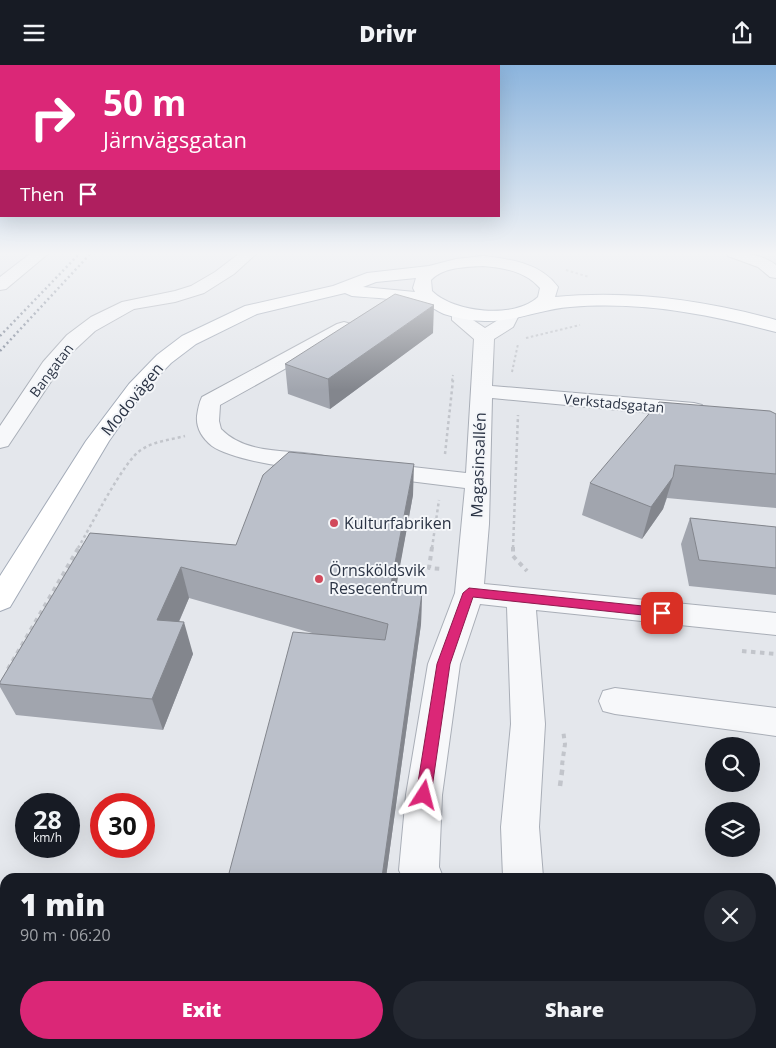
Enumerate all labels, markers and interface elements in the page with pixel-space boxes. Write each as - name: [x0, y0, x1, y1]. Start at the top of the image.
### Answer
- text: Drivr: [359, 18, 417, 48]
- icon: menu: [20, 19, 48, 47]
- icon: share: [728, 19, 756, 47]
- text: 50 m: [103, 79, 186, 126]
- icon: right: [20, 85, 85, 150]
- text: Järnvägsgatan: [103, 124, 247, 154]
- icon: arrive: [74, 180, 102, 208]
- text: Then: [20, 181, 64, 207]
- street label: Bangatan: [25, 339, 77, 401]
- street label: Modovägen: [96, 358, 168, 440]
- street label: Verkstadsgatan: [563, 389, 665, 417]
- street label: Magasinsallén: [465, 412, 491, 518]
- place label: Kulturfabriken: [344, 512, 452, 534]
- marker: Kulturfabriken: [328, 517, 340, 529]
- place label: Örnsköldsvik Resecentrum: [329, 559, 428, 599]
- marker: Örnsköldsvik Resecentrum: [313, 573, 325, 585]
- pin: [641, 592, 683, 634]
- icon: arrive: [648, 599, 676, 627]
- map controls: [705, 737, 760, 857]
- button: search: [705, 737, 760, 792]
- position arrow: [397, 768, 449, 820]
- speed limit sign: 30: [90, 793, 155, 858]
- text: 28: [33, 802, 62, 836]
- button: layers: [705, 802, 760, 857]
- text: km/h: [33, 829, 62, 846]
- text: 1 min: [20, 884, 105, 925]
- button: close: [704, 890, 756, 942]
- text: 90 m · 06:20: [20, 924, 111, 946]
- button: Exit: [20, 981, 383, 1039]
- button: Share: [393, 981, 756, 1039]

